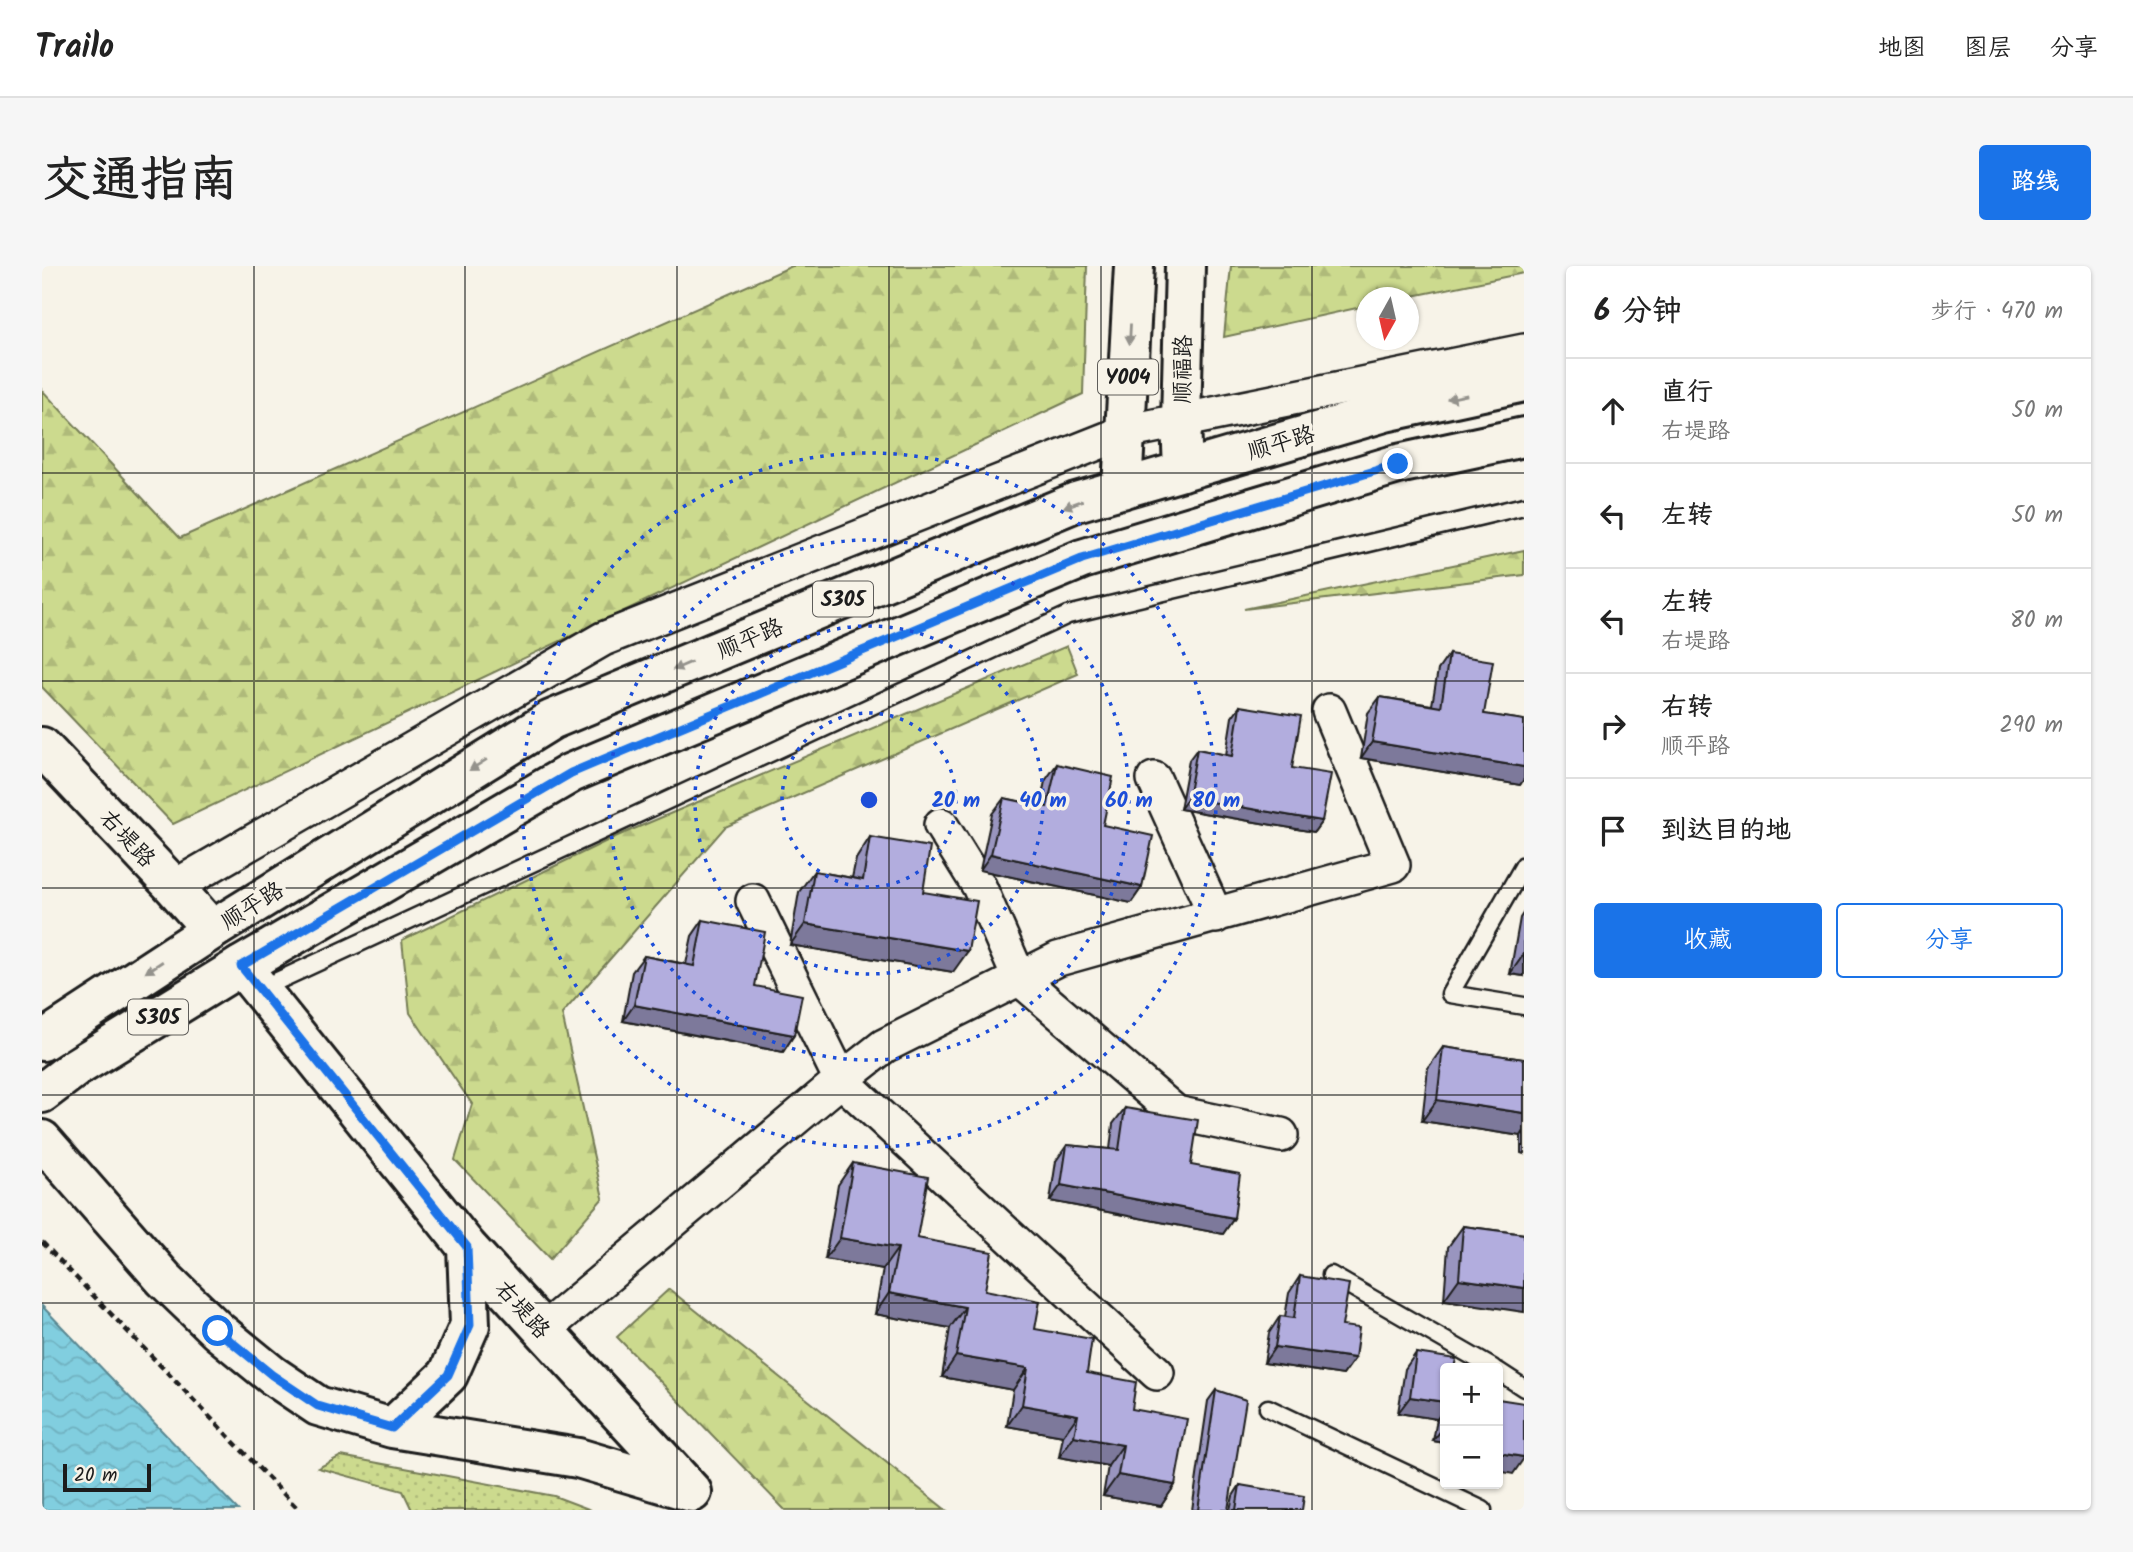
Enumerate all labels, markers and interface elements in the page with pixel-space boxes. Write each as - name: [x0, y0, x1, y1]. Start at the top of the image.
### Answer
- text: Trailo: [35, 22, 114, 75]
- text: 地图: [1878, 29, 1926, 68]
- text: 图层: [1964, 29, 2012, 68]
- text: 分享: [2050, 29, 2098, 68]
- text: 交通指南: [42, 143, 238, 221]
- button: 路线: [1979, 145, 2091, 220]
- north arrow: [1356, 287, 1419, 350]
- text: 6 分钟: [1594, 288, 1682, 336]
- text: 步行 · 470 m: [1931, 294, 2063, 330]
- one-way arrow: [1125, 323, 1136, 345]
- street label: 顺福路: [1165, 334, 1203, 404]
- road number: Y004: [1098, 360, 1158, 394]
- text: 直行: [1661, 372, 1713, 414]
- one-way arrow: [1446, 391, 1468, 402]
- icon: ahead: [1594, 392, 1632, 430]
- text: 50 m: [2012, 393, 2063, 429]
- text: 右堤路: [1661, 414, 1730, 450]
- street label: 顺平路: [1243, 417, 1320, 471]
- route end: [1382, 448, 1413, 479]
- text: 左转: [1661, 495, 1713, 537]
- icon: left: [1594, 497, 1632, 535]
- text: 50 m: [2012, 498, 2063, 534]
- one-way arrow: [1063, 499, 1084, 510]
- road number: S305: [813, 582, 873, 616]
- text: 左转: [1661, 582, 1713, 624]
- icon: left: [1594, 602, 1632, 640]
- text: 80 m: [2010, 603, 2063, 639]
- street label: 顺平路: [712, 610, 790, 670]
- text: 右堤路: [1661, 624, 1730, 660]
- one-way arrow: [671, 660, 692, 671]
- text: 右转: [1661, 687, 1713, 729]
- icon: right: [1594, 707, 1632, 745]
- text: 290 m: [1999, 708, 2063, 744]
- text: 顺平路: [1661, 729, 1730, 765]
- one-way arrow: [468, 759, 488, 772]
- text: 20 m: [932, 785, 980, 818]
- text: 40 m: [1019, 785, 1067, 818]
- text: 60 m: [1105, 785, 1153, 818]
- text: 80 m: [1192, 785, 1240, 818]
- centre of rings: [857, 788, 881, 812]
- street label: 右堤路: [90, 802, 163, 877]
- text: 到达目的地: [1661, 810, 1791, 852]
- icon: arrive: [1594, 812, 1632, 850]
- street label: 顺平路: [214, 873, 292, 940]
- button: 收藏: [1594, 903, 1822, 978]
- button: 分享: [1836, 903, 2063, 978]
- one-way arrow: [145, 961, 164, 974]
- road number: S305: [128, 1000, 188, 1034]
- street label: 右堤路: [485, 1273, 558, 1348]
- route start: [202, 1315, 233, 1346]
- map controls: [1440, 1363, 1503, 1489]
- button: +: [1440, 1363, 1503, 1426]
- button: −: [1440, 1426, 1503, 1489]
- scale bar: [63, 1461, 150, 1493]
- text: 20 m: [74, 1461, 117, 1491]

